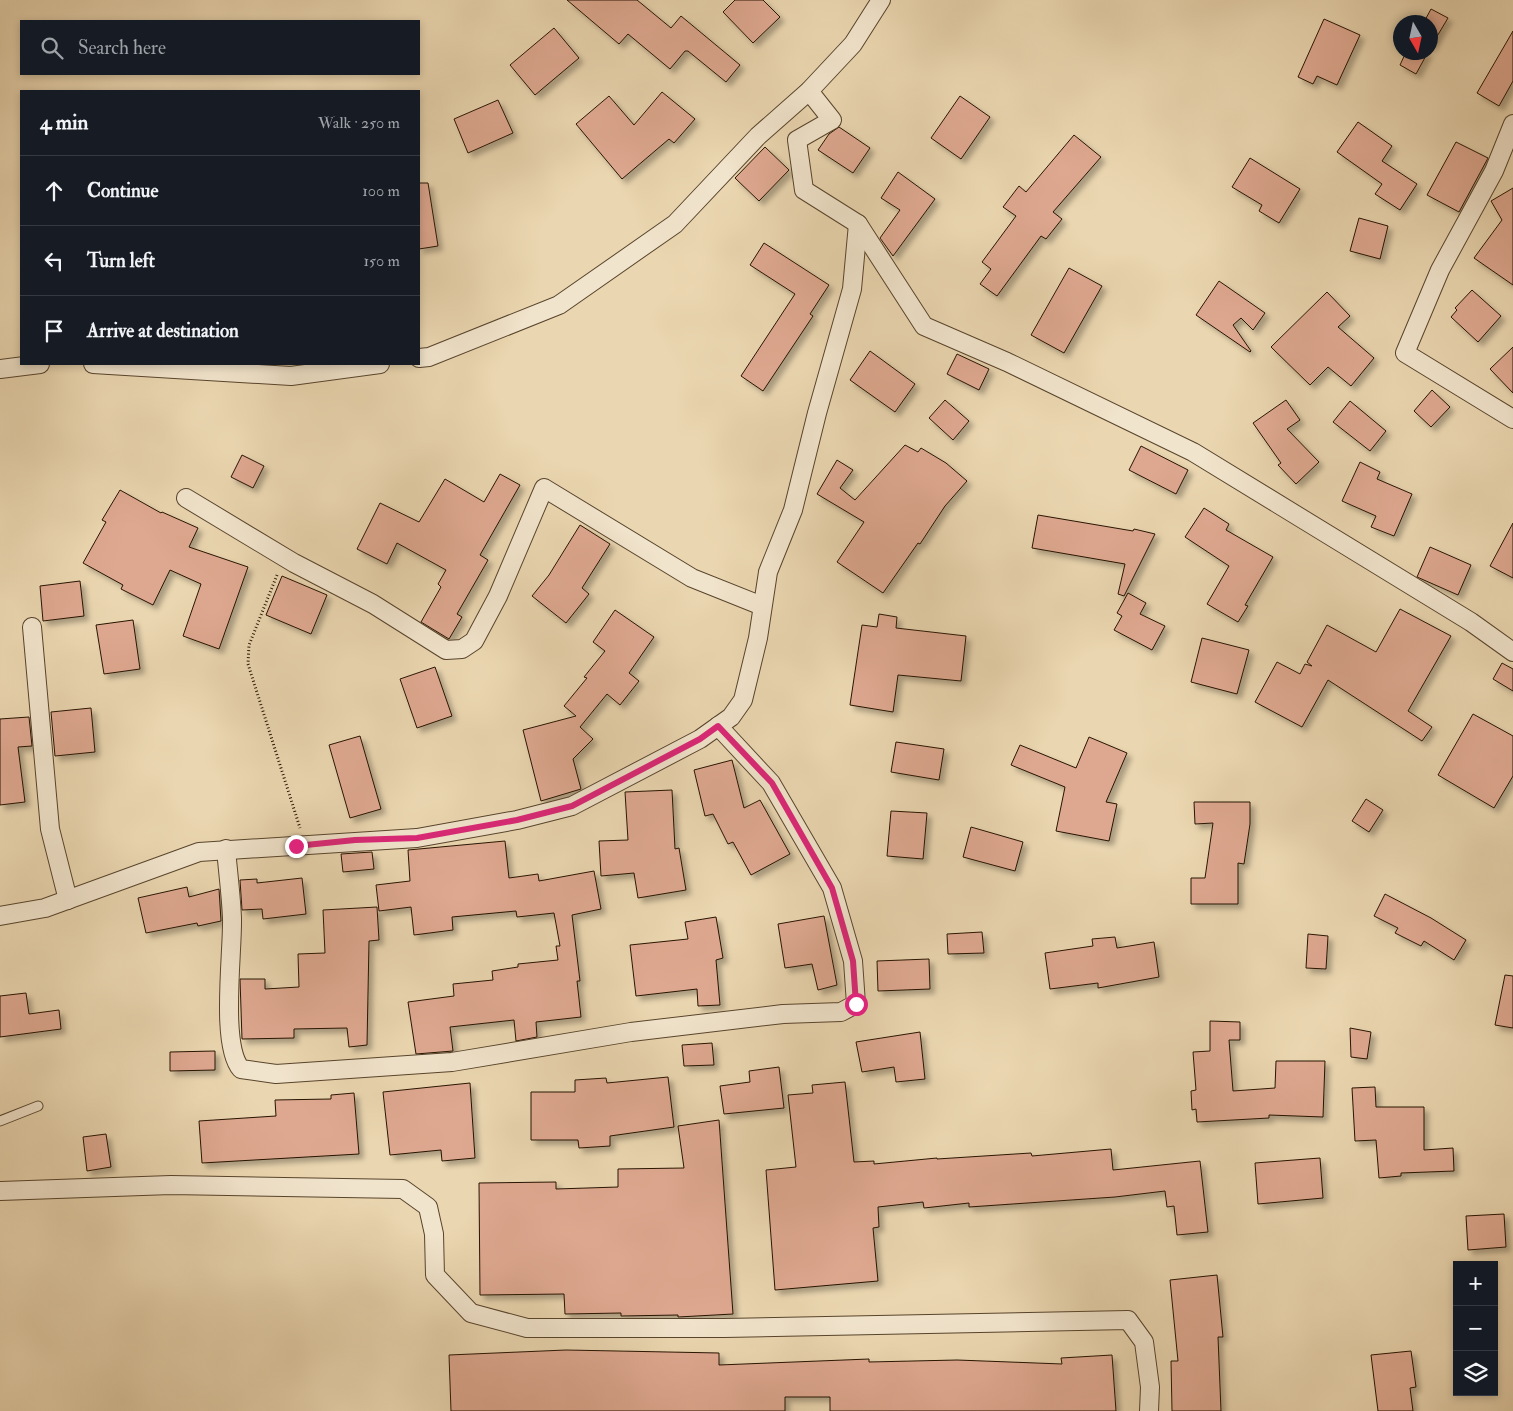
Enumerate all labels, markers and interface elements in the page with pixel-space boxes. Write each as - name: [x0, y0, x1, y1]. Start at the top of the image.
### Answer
- north arrow: [1393, 15, 1438, 60]
- search box: [20, 20, 420, 75]
- icon: search: [38, 34, 66, 62]
- text: Search here: [78, 36, 166, 60]
- text: 4 min: [40, 109, 88, 136]
- text: Walk · 250 m: [318, 113, 400, 133]
- icon: ahead: [40, 177, 68, 205]
- text: Continue: [87, 179, 158, 203]
- text: 100 m: [362, 181, 400, 201]
- icon: left: [40, 247, 68, 275]
- text: Turn left: [87, 249, 155, 273]
- text: 150 m: [363, 251, 400, 271]
- icon: arrive: [40, 317, 68, 345]
- text: Arrive at destination: [87, 319, 239, 343]
- route end: [285, 835, 308, 858]
- route start: [845, 993, 868, 1016]
- map controls: [1453, 1261, 1498, 1396]
- button: +: [1453, 1261, 1498, 1306]
- button: −: [1453, 1306, 1498, 1351]
- button: layers: [1453, 1351, 1498, 1396]

